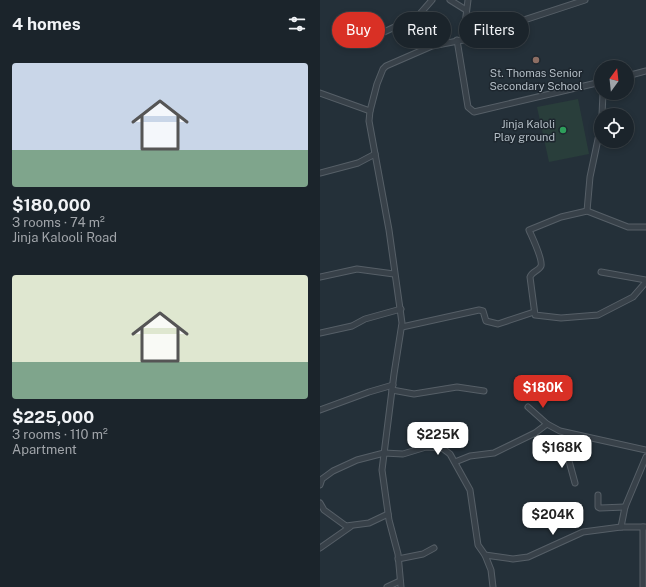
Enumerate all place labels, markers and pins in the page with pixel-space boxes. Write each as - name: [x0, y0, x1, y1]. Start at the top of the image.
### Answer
- marker: St. Thomas Senior Secondary School: [531, 55, 541, 65]
- place label: St. Thomas Senior Secondary School: [489, 67, 583, 92]
- place label: Jinja Kaloli Play ground: [494, 118, 555, 143]
- marker: Jinja Kaloli Play ground: [558, 125, 568, 135]
- pin: $180K: [515, 375, 571, 409]
- pin: $225K: [410, 422, 466, 456]
- pin: $168K: [534, 435, 590, 469]
- pin: $204K: [525, 502, 581, 536]

